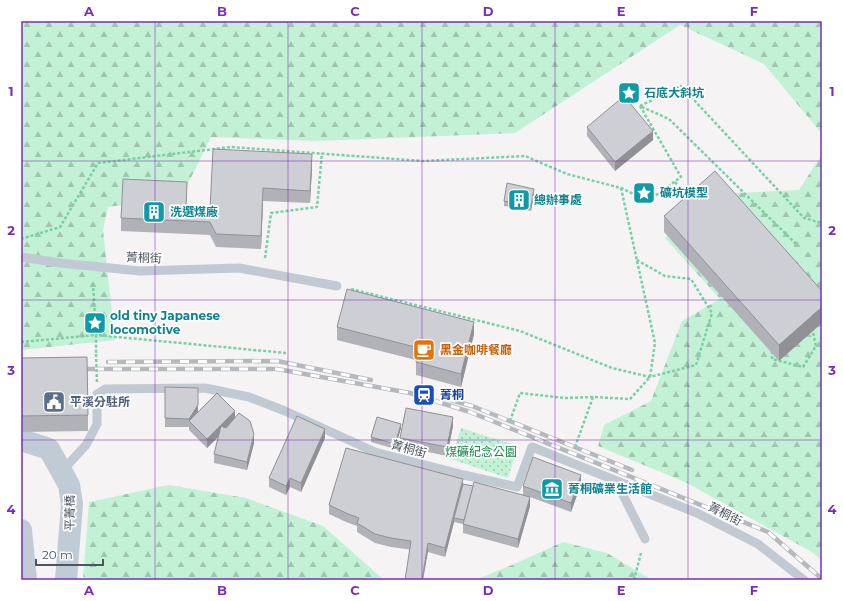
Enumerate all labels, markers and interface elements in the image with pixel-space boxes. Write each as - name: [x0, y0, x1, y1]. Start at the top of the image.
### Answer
- text: A: [83, 3, 95, 19]
- text: B: [217, 3, 227, 19]
- text: C: [350, 3, 360, 19]
- text: D: [483, 3, 494, 19]
- text: E: [617, 3, 626, 19]
- text: F: [750, 3, 758, 19]
- place icon: 石底大斜坑: [616, 80, 642, 106]
- text: 1: [8, 83, 14, 99]
- text: 1: [829, 83, 835, 99]
- place label: 石底大斜坑: [644, 85, 704, 100]
- place icon: 礦坑模型: [631, 180, 657, 206]
- place label: 礦坑模型: [660, 185, 708, 200]
- building icon: 總辦事處: [506, 187, 532, 213]
- place label: 總辦事處: [534, 192, 582, 207]
- building icon: 洗選煤廠: [141, 199, 167, 225]
- place label: 洗選煤廠: [170, 204, 218, 219]
- text: 2: [7, 222, 15, 238]
- text: 2: [828, 222, 836, 238]
- street label: 菁桐街: [126, 249, 162, 266]
- place label: old tiny Japanese locomotive: [110, 308, 221, 337]
- place icon: old tiny Japanese locomotive: [82, 310, 108, 336]
- cafe icon: 黑金咖啡餐廳: [411, 337, 437, 363]
- place label: 黑金咖啡餐廳: [440, 342, 512, 357]
- text: 3: [6, 362, 15, 378]
- text: 3: [827, 362, 836, 378]
- station icon: 菁桐: [411, 382, 437, 408]
- place label: 菁桐: [440, 387, 464, 402]
- public building icon: 平溪分駐所: [41, 389, 67, 415]
- place label: 平溪分駐所: [70, 394, 130, 409]
- street label: 菁桐街: [390, 437, 428, 460]
- park label: 煤礦紀念公園: [445, 444, 517, 459]
- museum icon: 菁桐礦業生活館: [539, 476, 565, 502]
- place label: 菁桐礦業生活館: [568, 481, 652, 496]
- street label: 平菁橋: [62, 495, 77, 531]
- street label: 菁桐街: [706, 499, 745, 528]
- text: 4: [7, 501, 16, 517]
- text: 4: [828, 501, 837, 517]
- scale bar: [36, 541, 103, 567]
- text: 20 m: [42, 547, 73, 562]
- text: A: [83, 582, 95, 598]
- text: B: [217, 582, 227, 598]
- text: C: [350, 582, 360, 598]
- text: D: [483, 582, 494, 598]
- text: E: [617, 582, 626, 598]
- text: F: [750, 582, 758, 598]

